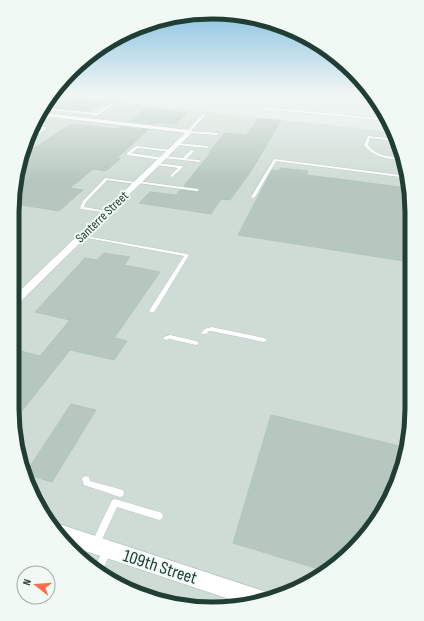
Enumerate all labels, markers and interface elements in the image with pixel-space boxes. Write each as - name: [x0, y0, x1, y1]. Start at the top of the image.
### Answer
- street label: Santerre Street: [72, 188, 132, 246]
- street label: 109th Street: [120, 545, 200, 589]
- north arrow: [16, 565, 56, 605]
- text: N: [20, 577, 34, 587]

